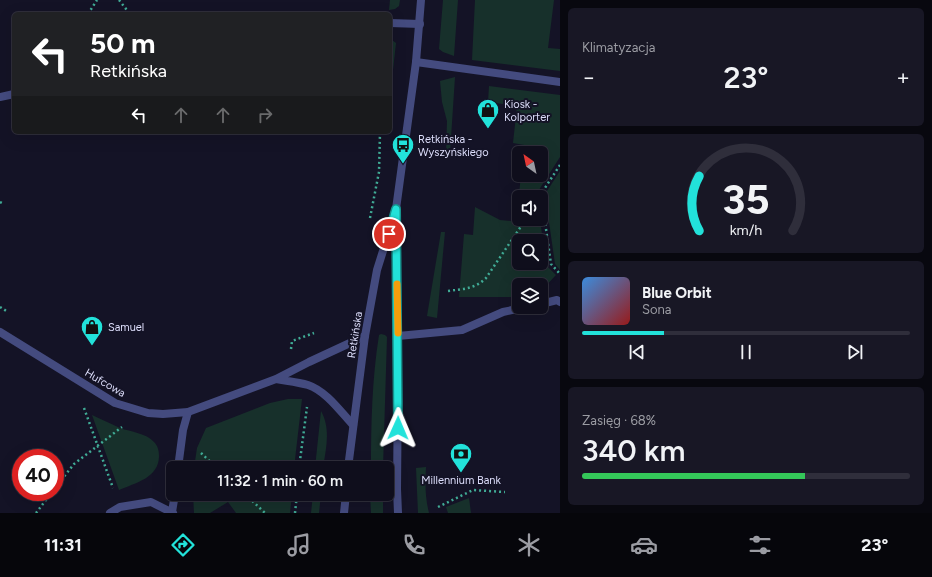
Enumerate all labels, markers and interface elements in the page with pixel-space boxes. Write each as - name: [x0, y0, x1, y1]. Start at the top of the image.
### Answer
- text: 50 m: [90, 26, 156, 60]
- icon: left: [24, 28, 76, 80]
- text: Klimatyzacja: [582, 40, 655, 55]
- text: 23°: [724, 59, 768, 96]
- text: Retkińska: [90, 60, 167, 82]
- text: −: [582, 64, 596, 91]
- text: +: [896, 64, 910, 91]
- shop icon: Kiosk - Kolporter: [475, 97, 501, 130]
- place label: Kiosk - Kolporter: [504, 98, 550, 124]
- icon: left: [128, 104, 150, 126]
- icon: ahead: [170, 104, 192, 126]
- icon: ahead: [212, 104, 234, 126]
- icon: right: [254, 104, 276, 126]
- bus stop icon: Retkińska - Wyszyńskiego: [390, 132, 416, 165]
- place label: Retkińska - Wyszyńskiego: [418, 133, 489, 159]
- north arrow: [512, 146, 548, 182]
- map controls: [512, 146, 548, 314]
- text: 35: [722, 174, 770, 224]
- button: sound: [512, 190, 548, 226]
- pin: [372, 217, 406, 251]
- text: km/h: [730, 221, 762, 239]
- icon: arrive: [378, 223, 400, 245]
- button: search: [512, 234, 548, 270]
- button: layers: [512, 278, 548, 314]
- text: Blue Orbit: [642, 284, 712, 302]
- text: Sona: [642, 302, 671, 317]
- street label: Retkińska: [345, 311, 365, 359]
- shop icon: Samuel: [79, 314, 105, 347]
- place label: Samuel: [108, 321, 144, 334]
- icon: previous: [626, 341, 648, 363]
- icon: pause: [735, 341, 757, 363]
- icon: next: [844, 341, 866, 363]
- street label: Hufcowa: [82, 366, 128, 400]
- position arrow: [377, 407, 419, 449]
- text: Zasięg · 68%: [582, 413, 656, 428]
- text: 340 km: [582, 432, 685, 469]
- bank icon: Millennium Bank: [448, 441, 474, 474]
- speed limit sign: 40: [12, 449, 64, 501]
- text: 11:32 · 1 min · 60 m: [217, 472, 343, 490]
- place label: Millennium Bank: [421, 474, 501, 487]
- icon: directions: [169, 531, 197, 559]
- icon: music: [285, 531, 313, 559]
- icon: phone: [400, 531, 428, 559]
- icon: climate: [515, 531, 543, 559]
- icon: car: [630, 531, 658, 559]
- icon: filters: [746, 531, 774, 559]
- text: 11:31: [44, 534, 82, 556]
- text: 23°: [861, 534, 888, 556]

